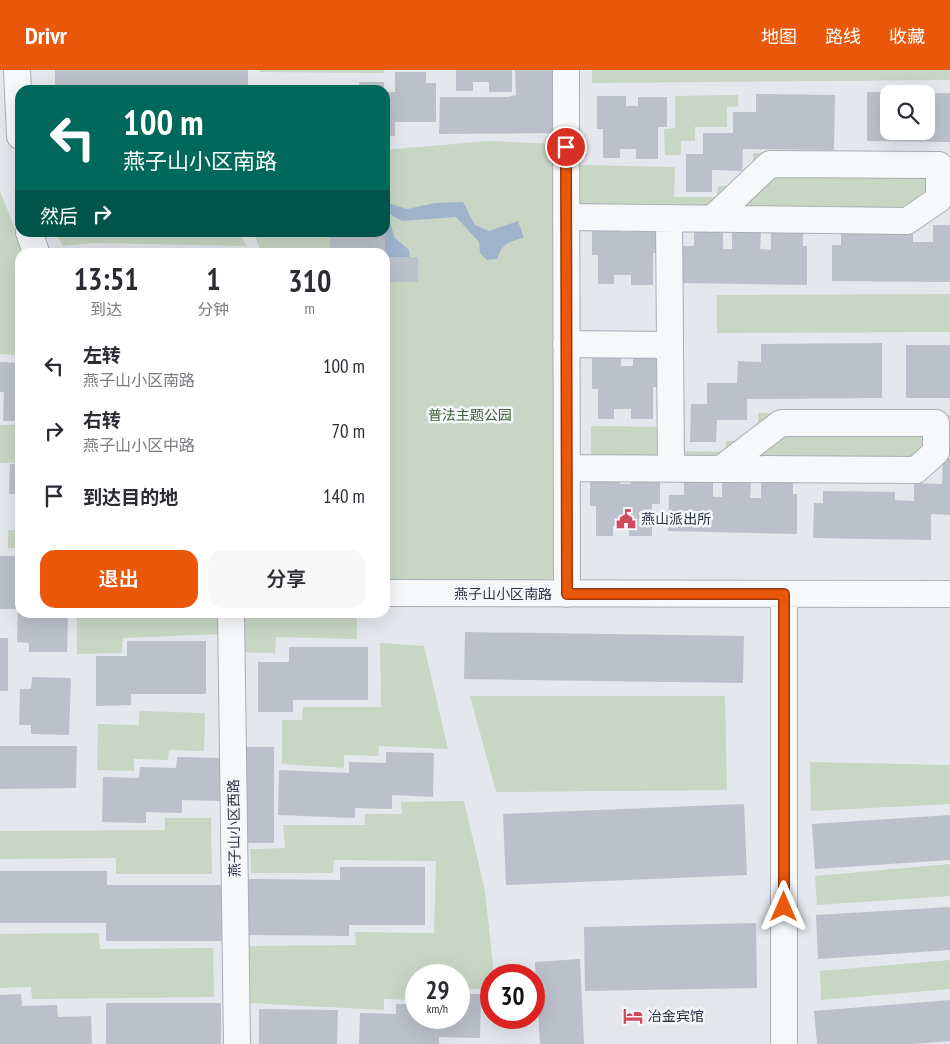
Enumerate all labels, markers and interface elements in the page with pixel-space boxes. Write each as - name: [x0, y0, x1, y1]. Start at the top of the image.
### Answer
- text: Drivr: [25, 20, 67, 51]
- text: 地图: [761, 25, 797, 48]
- text: 路线: [825, 25, 861, 48]
- text: 收藏: [889, 25, 925, 48]
- map controls: [880, 85, 935, 140]
- button: search: [880, 85, 935, 140]
- text: 100 m: [123, 99, 204, 145]
- icon: left: [40, 105, 105, 170]
- pin: [545, 126, 587, 168]
- icon: arrive: [552, 133, 580, 161]
- text: 燕子山小区南路: [123, 147, 277, 175]
- icon: right: [88, 200, 116, 228]
- text: 然后: [40, 204, 78, 228]
- text: 13:51: [74, 259, 139, 298]
- text: 1: [206, 259, 221, 298]
- text: 310: [288, 261, 331, 300]
- text: m: [305, 298, 315, 318]
- text: 到达: [90, 299, 122, 319]
- text: 分钟: [197, 299, 229, 319]
- text: 左转: [83, 343, 121, 367]
- icon: left: [40, 352, 68, 380]
- text: 100 m: [323, 354, 365, 378]
- text: 燕子山小区南路: [83, 370, 195, 390]
- park label: 普法主题公园: [428, 406, 512, 424]
- text: 右转: [83, 408, 121, 432]
- icon: right: [40, 417, 68, 445]
- text: 70 m: [332, 419, 365, 443]
- text: 燕子山小区中路: [83, 435, 195, 455]
- icon: arrive: [40, 482, 68, 510]
- text: 140 m: [323, 484, 365, 508]
- text: 到达目的地: [83, 485, 178, 509]
- public building icon: 燕山派出所: [615, 508, 637, 530]
- place label: 燕山派出所: [641, 510, 711, 528]
- button: 退出: [40, 550, 198, 608]
- button: 分享: [208, 550, 365, 608]
- street label: 燕子山小区南路: [454, 585, 552, 603]
- street label: 燕子山小区西路: [224, 779, 244, 877]
- position arrow: [757, 880, 809, 932]
- speed limit sign: 30: [480, 964, 545, 1029]
- text: 29: [426, 974, 449, 1006]
- text: km/h: [427, 1001, 448, 1016]
- hotel icon: 冶金宾馆: [622, 1005, 644, 1027]
- place label: 冶金宾馆: [648, 1007, 704, 1025]

